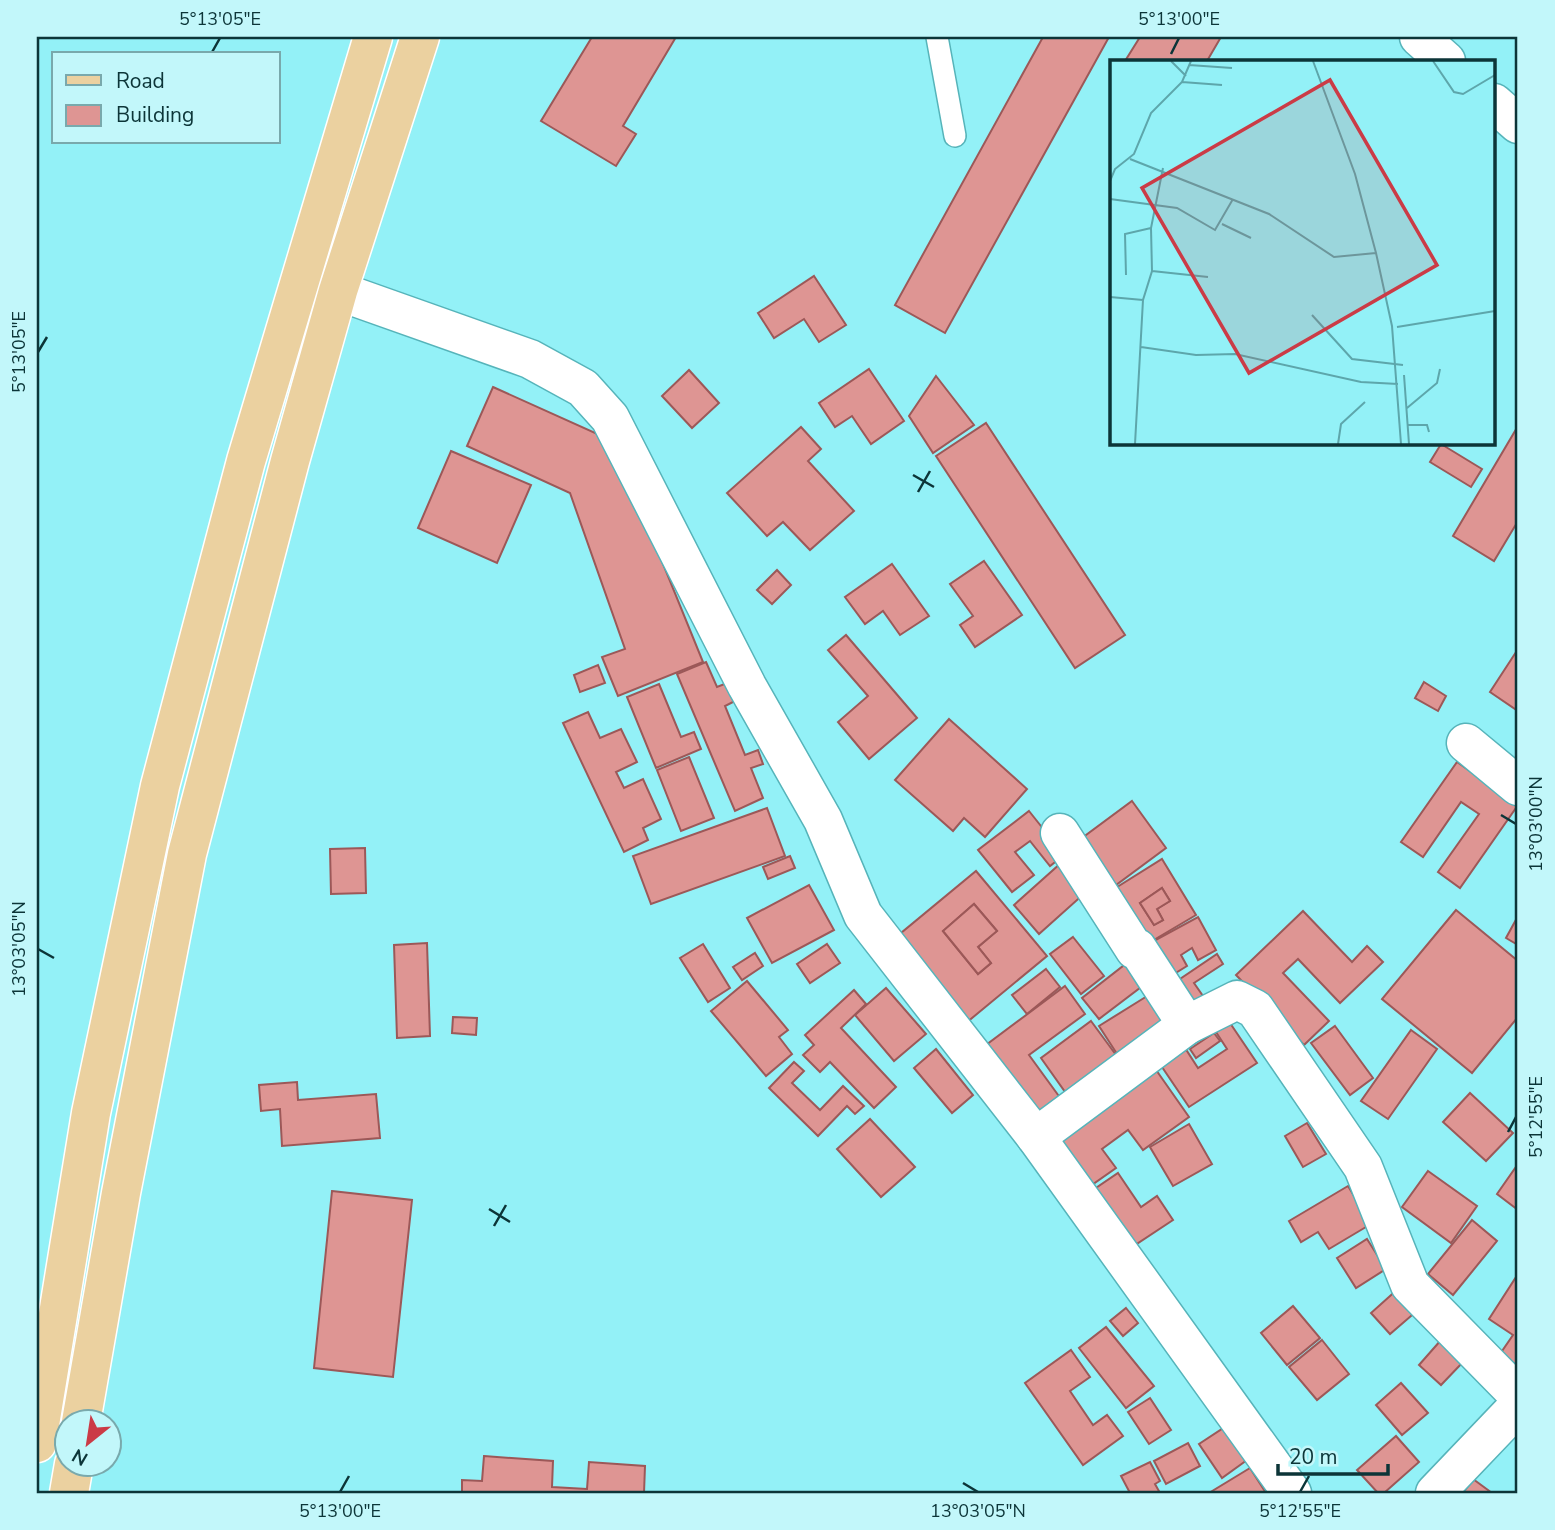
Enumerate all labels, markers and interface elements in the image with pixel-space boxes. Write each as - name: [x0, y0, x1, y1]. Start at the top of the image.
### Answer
- text: 5°13'05"E: [179, 7, 261, 31]
- text: 5°13'00"E: [1138, 7, 1220, 31]
- legend: [52, 52, 280, 144]
- inset map: [1110, 60, 1496, 444]
- text: Road: [116, 67, 165, 95]
- text: Building: [116, 101, 194, 129]
- text: 5°13'05"E: [7, 311, 31, 393]
- text: 13°03'00"N: [1524, 776, 1548, 872]
- text: 13°03'05"N: [7, 901, 31, 997]
- text: 5°12'55"E: [1524, 1076, 1548, 1158]
- north arrow: [52, 1408, 122, 1478]
- scale bar: [1278, 1432, 1389, 1476]
- text: N: [67, 1442, 93, 1472]
- text: 20 m: [1289, 1443, 1338, 1471]
- text: 5°13'00"E: [299, 1499, 381, 1523]
- text: 13°03'05"N: [930, 1499, 1026, 1523]
- text: 5°12'55"E: [1259, 1499, 1341, 1523]

